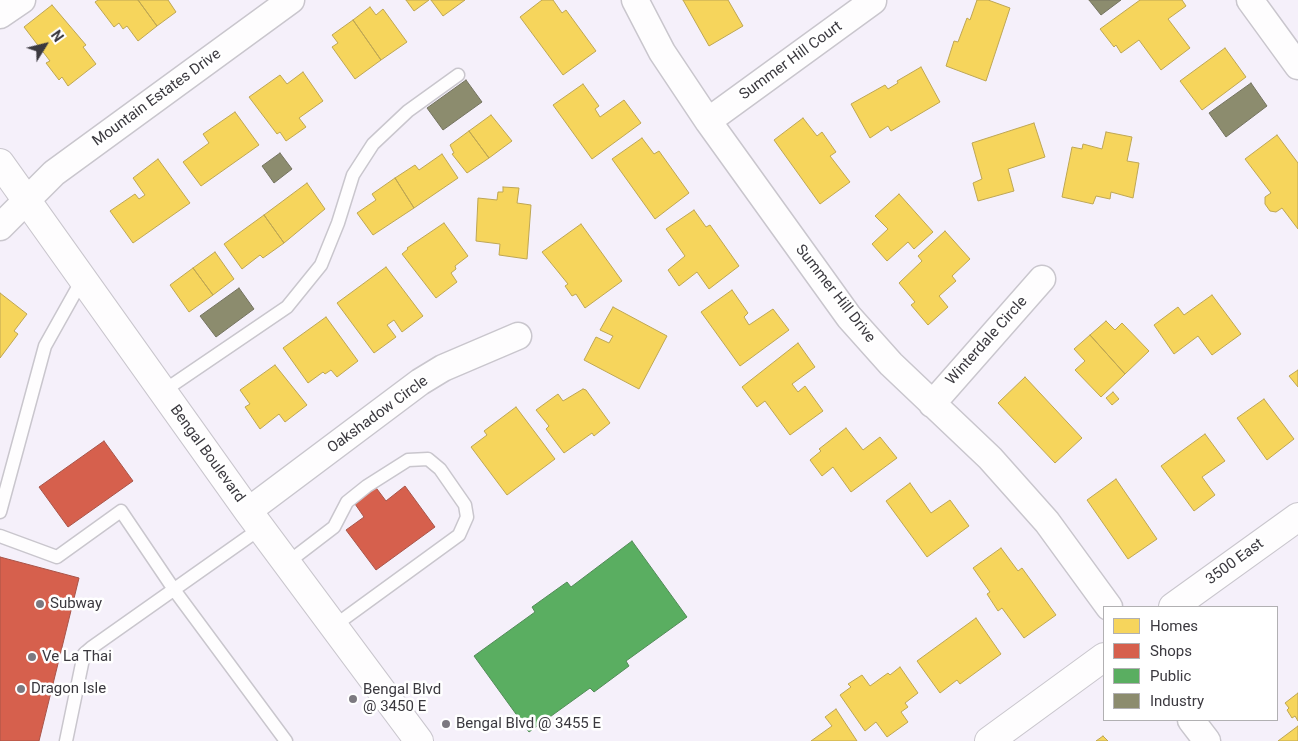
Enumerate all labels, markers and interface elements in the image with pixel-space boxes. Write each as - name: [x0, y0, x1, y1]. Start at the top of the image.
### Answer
- street label: Summer Hill Court: [736, 18, 846, 104]
- north arrow: [20, 20, 70, 70]
- text: N: [48, 27, 67, 45]
- street label: Mountain Estates Drive: [89, 45, 225, 151]
- street label: Summer Hill Drive: [791, 241, 879, 347]
- street label: Winterdale Circle: [943, 293, 1031, 389]
- street label: Oakshadow Circle: [324, 372, 432, 458]
- street label: Bengal Boulevard: [166, 402, 248, 506]
- street label: 3500 East: [1203, 535, 1267, 589]
- place label: Subway: [50, 595, 102, 613]
- marker: Subway: [34, 598, 46, 610]
- legend: [1103, 606, 1278, 721]
- text: Homes: [1150, 617, 1198, 635]
- text: Shops: [1150, 642, 1192, 660]
- place label: Ve La Thai: [42, 648, 112, 666]
- marker: Ve La Thai: [26, 651, 38, 663]
- text: Public: [1150, 667, 1191, 685]
- place label: Dragon Isle: [31, 680, 106, 698]
- place label: Bengal Blvd @ 3450 E: [363, 681, 441, 716]
- marker: Dragon Isle: [15, 683, 27, 695]
- text: Industry: [1150, 692, 1204, 710]
- marker: Bengal Blvd @ 3450 E: [347, 693, 359, 705]
- place label: Bengal Blvd @ 3455 E: [456, 715, 601, 733]
- marker: Bengal Blvd @ 3455 E: [440, 718, 452, 730]

